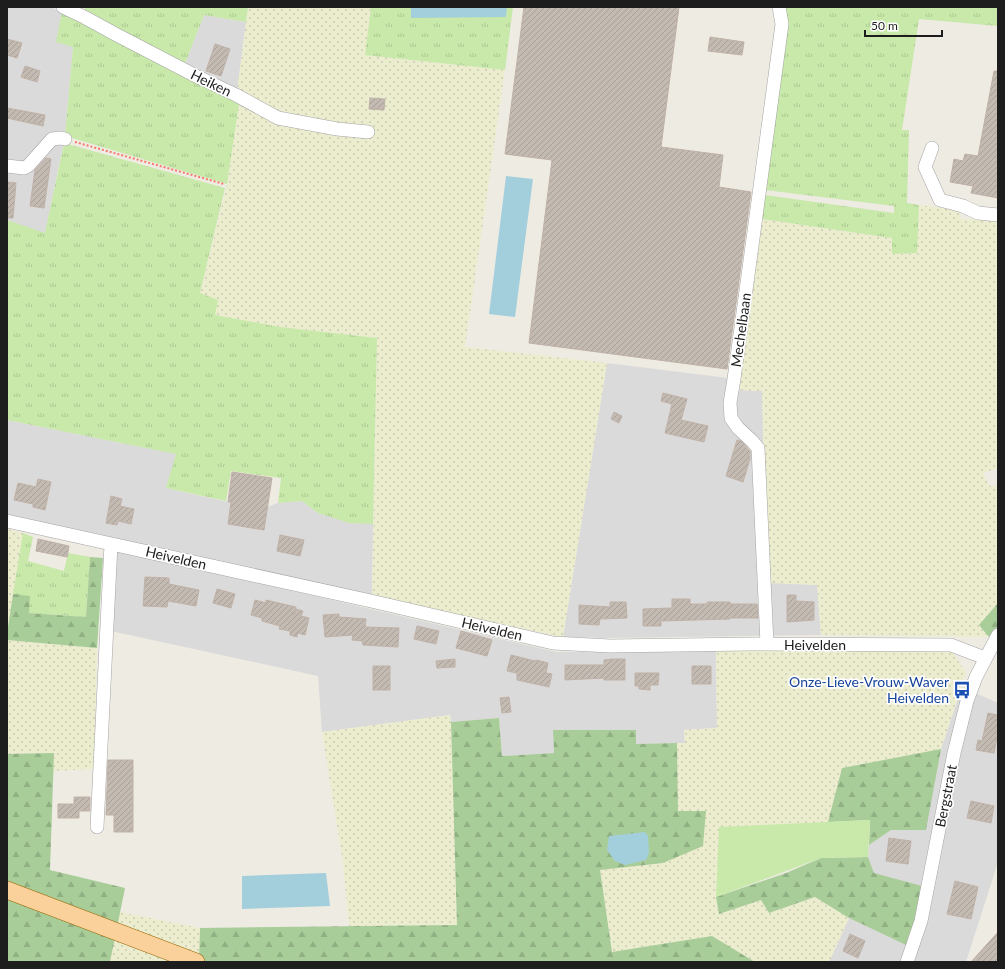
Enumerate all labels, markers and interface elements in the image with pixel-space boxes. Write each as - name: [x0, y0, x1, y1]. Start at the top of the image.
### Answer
- scale bar: [865, 12, 942, 38]
- text: 50 m: [871, 18, 898, 33]
- street label: Heiken: [188, 65, 234, 100]
- street label: Mechelbaan: [727, 292, 754, 368]
- street label: Heivelden: [144, 542, 208, 573]
- street label: Heivelden: [460, 613, 524, 644]
- street label: Heivelden: [784, 636, 846, 653]
- place label: Onze-Lieve-Vrouw-Waver Heivelden: [789, 673, 949, 706]
- bus stop icon: Onze-Lieve-Vrouw-Waver Heivelden: [952, 680, 972, 700]
- street label: Bergstraat: [931, 763, 960, 829]

